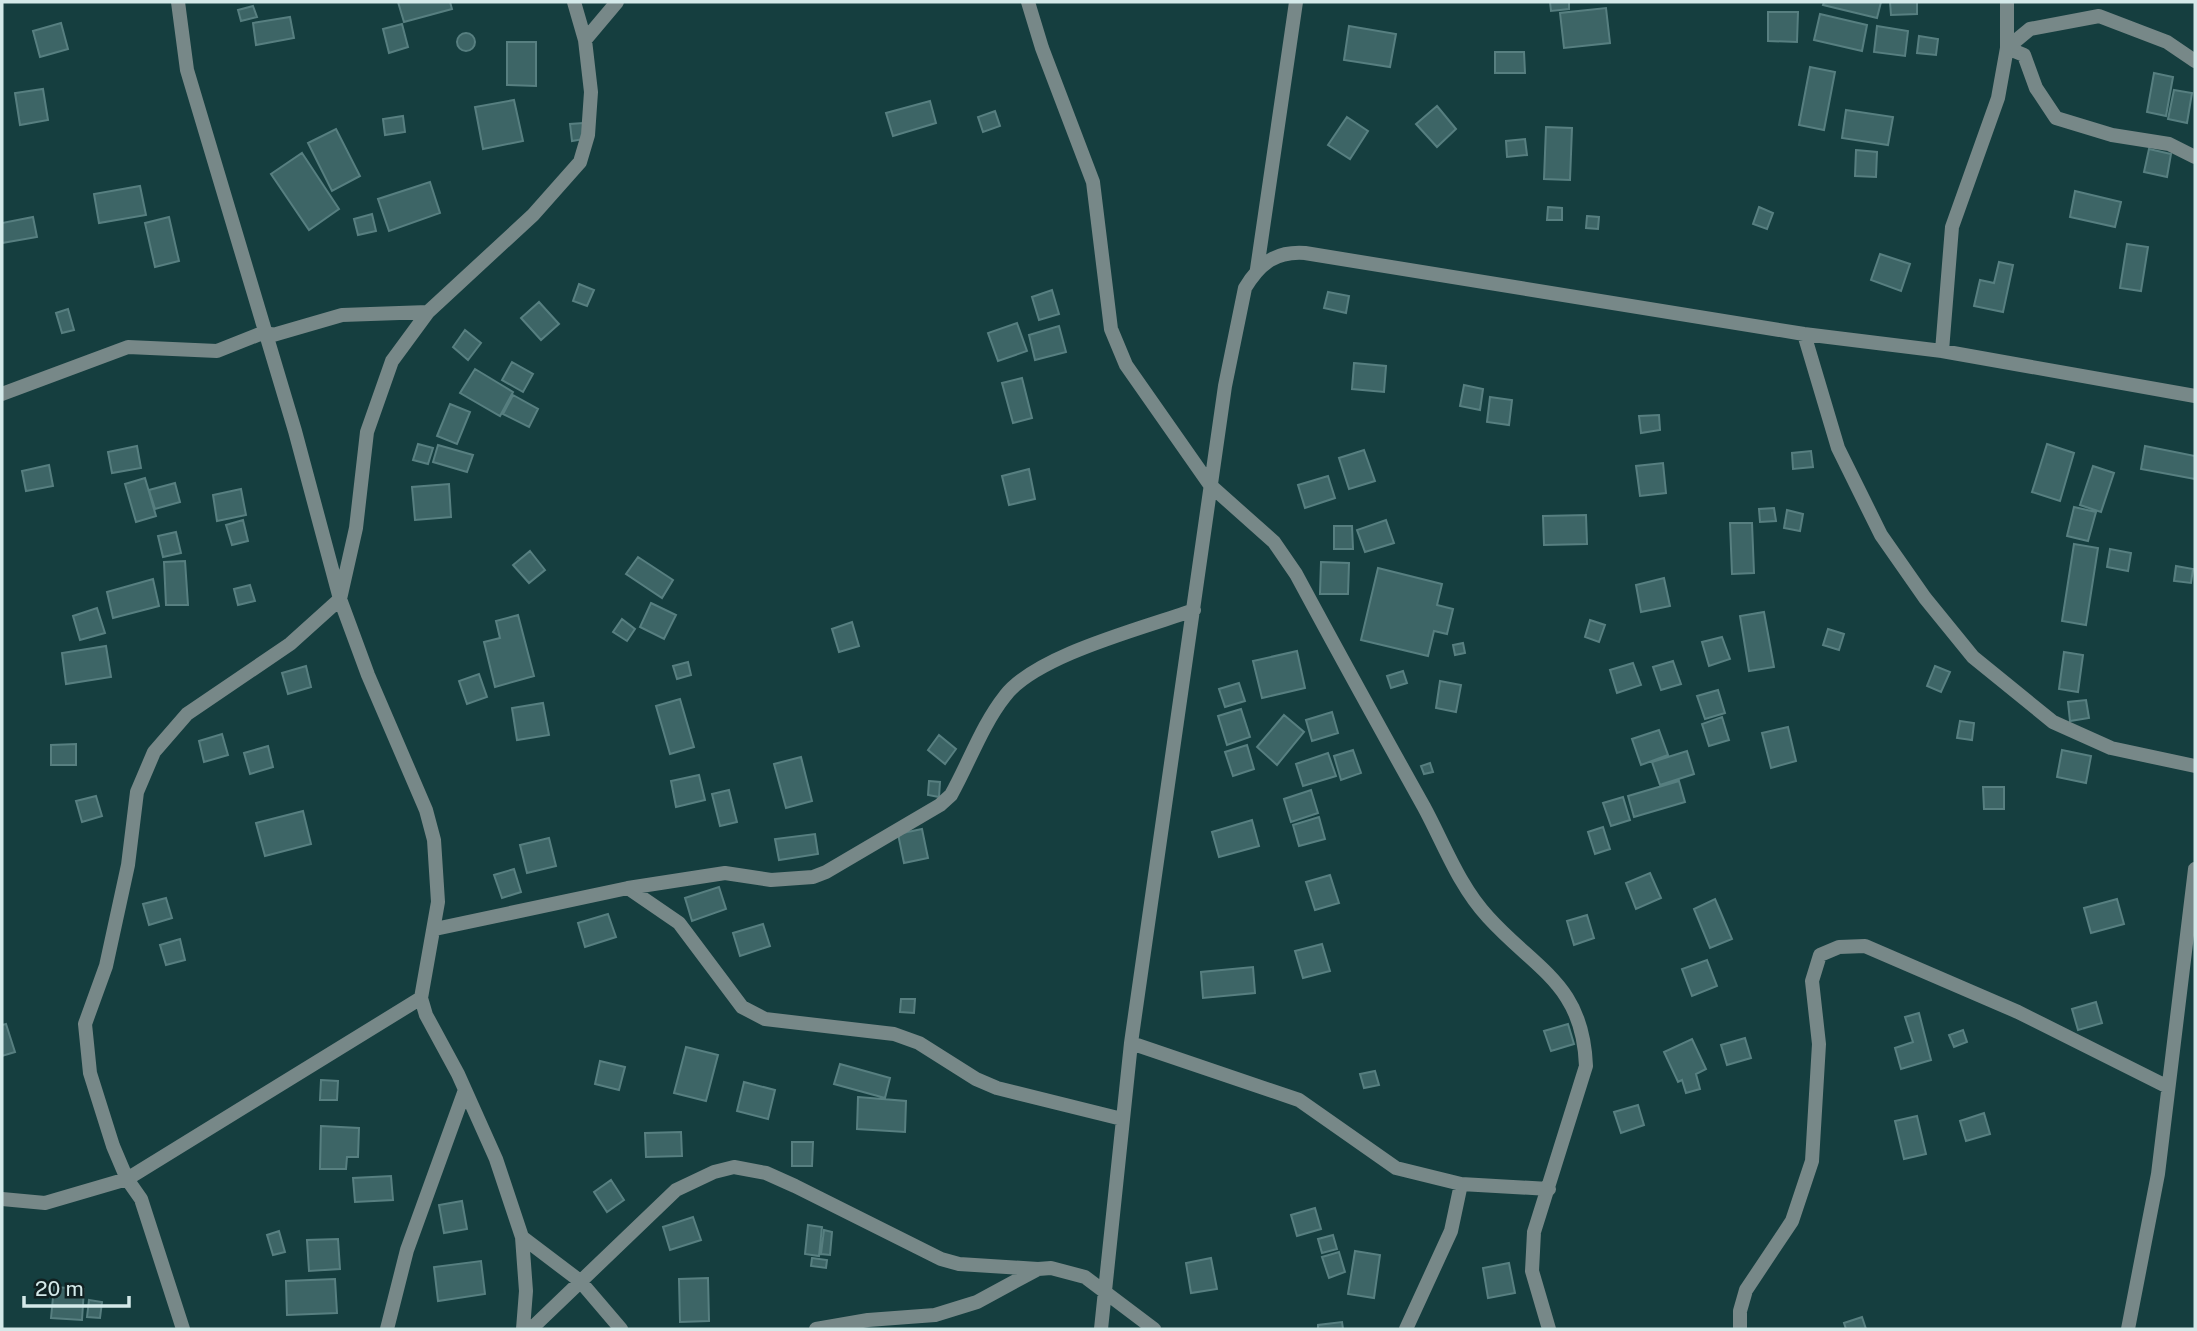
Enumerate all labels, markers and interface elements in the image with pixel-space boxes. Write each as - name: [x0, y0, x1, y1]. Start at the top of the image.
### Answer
- scale bar: [24, 1264, 130, 1308]
- text: 20 m: [35, 1276, 84, 1301]

